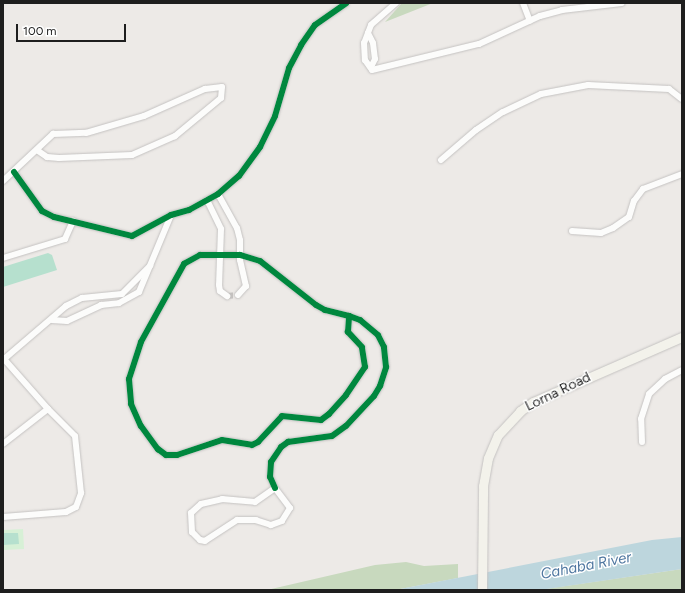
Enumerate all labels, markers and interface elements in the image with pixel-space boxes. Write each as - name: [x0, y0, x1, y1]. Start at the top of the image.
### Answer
- scale bar: [18, 16, 128, 42]
- text: 100 m: [23, 24, 57, 38]
- street label: Lorna Road: [523, 369, 593, 415]
- water label: Cahaba River: [539, 548, 633, 584]

